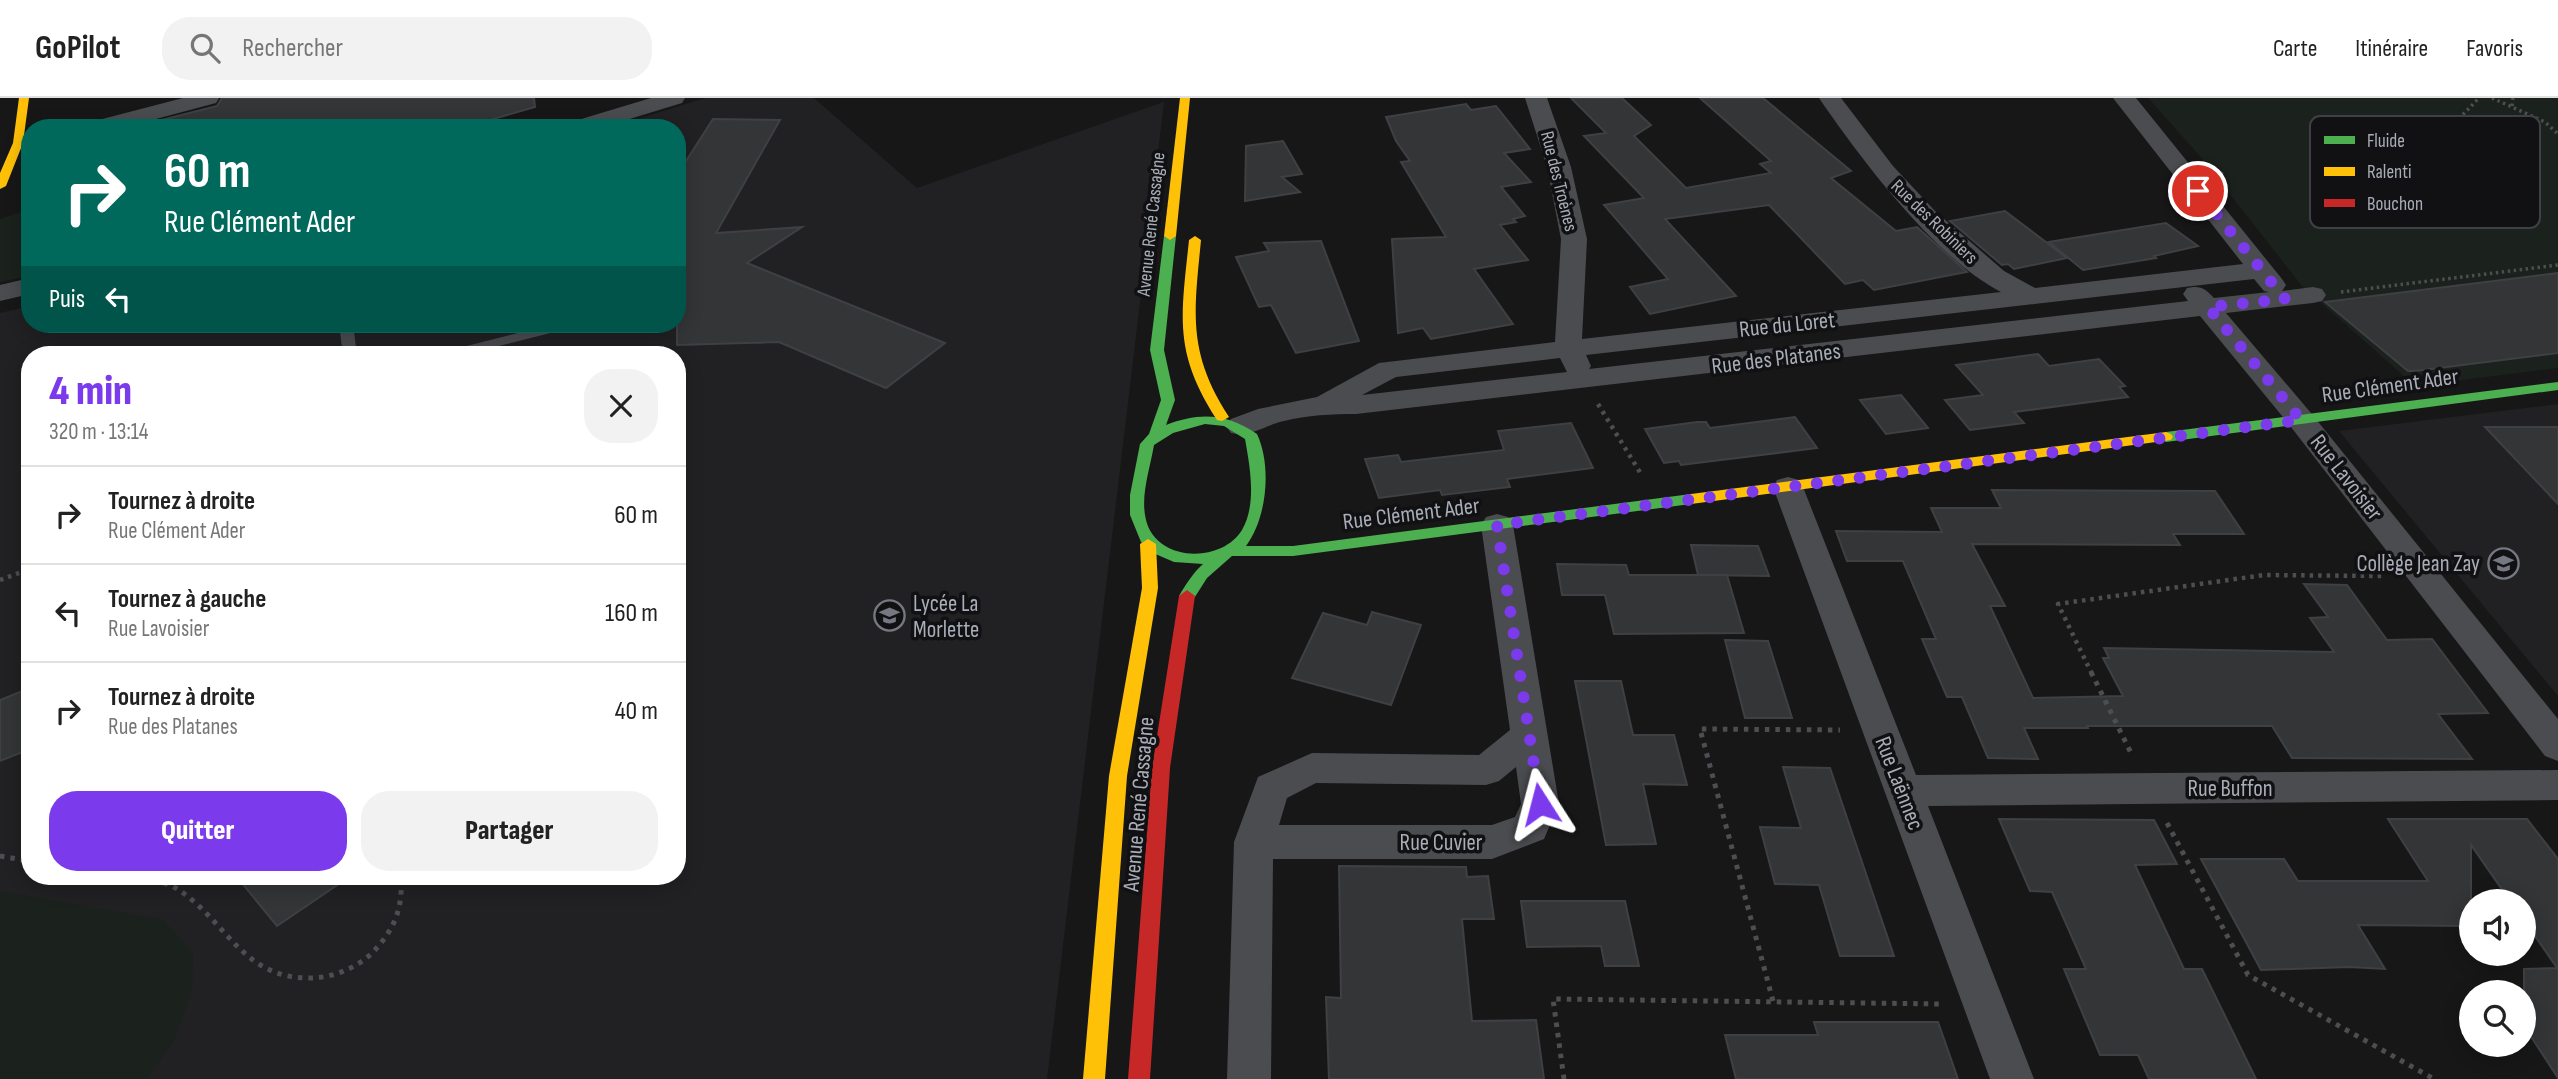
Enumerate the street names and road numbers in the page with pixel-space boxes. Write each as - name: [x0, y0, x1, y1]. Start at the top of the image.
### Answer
- street label: Rue des Troènes: [1535, 129, 1582, 234]
- street label: Avenue René Cassagne: [1132, 151, 1170, 298]
- street label: Rue des Robiniers: [1886, 175, 1982, 269]
- street label: Rue du Loret: [1738, 306, 1836, 344]
- street label: Rue des Platanes: [1710, 337, 1842, 381]
- street label: Rue Clément Ader: [2320, 363, 2461, 409]
- street label: Rue Lavoisier: [2304, 429, 2389, 526]
- street label: Rue Clément Ader: [1341, 492, 1481, 536]
- street label: Avenue René Cassagne: [1117, 716, 1161, 894]
- street label: Rue Laënnec: [1868, 733, 1930, 834]
- street label: Rue Buffon: [2187, 775, 2273, 803]
- street label: Rue Cuvier: [1400, 829, 1483, 857]

